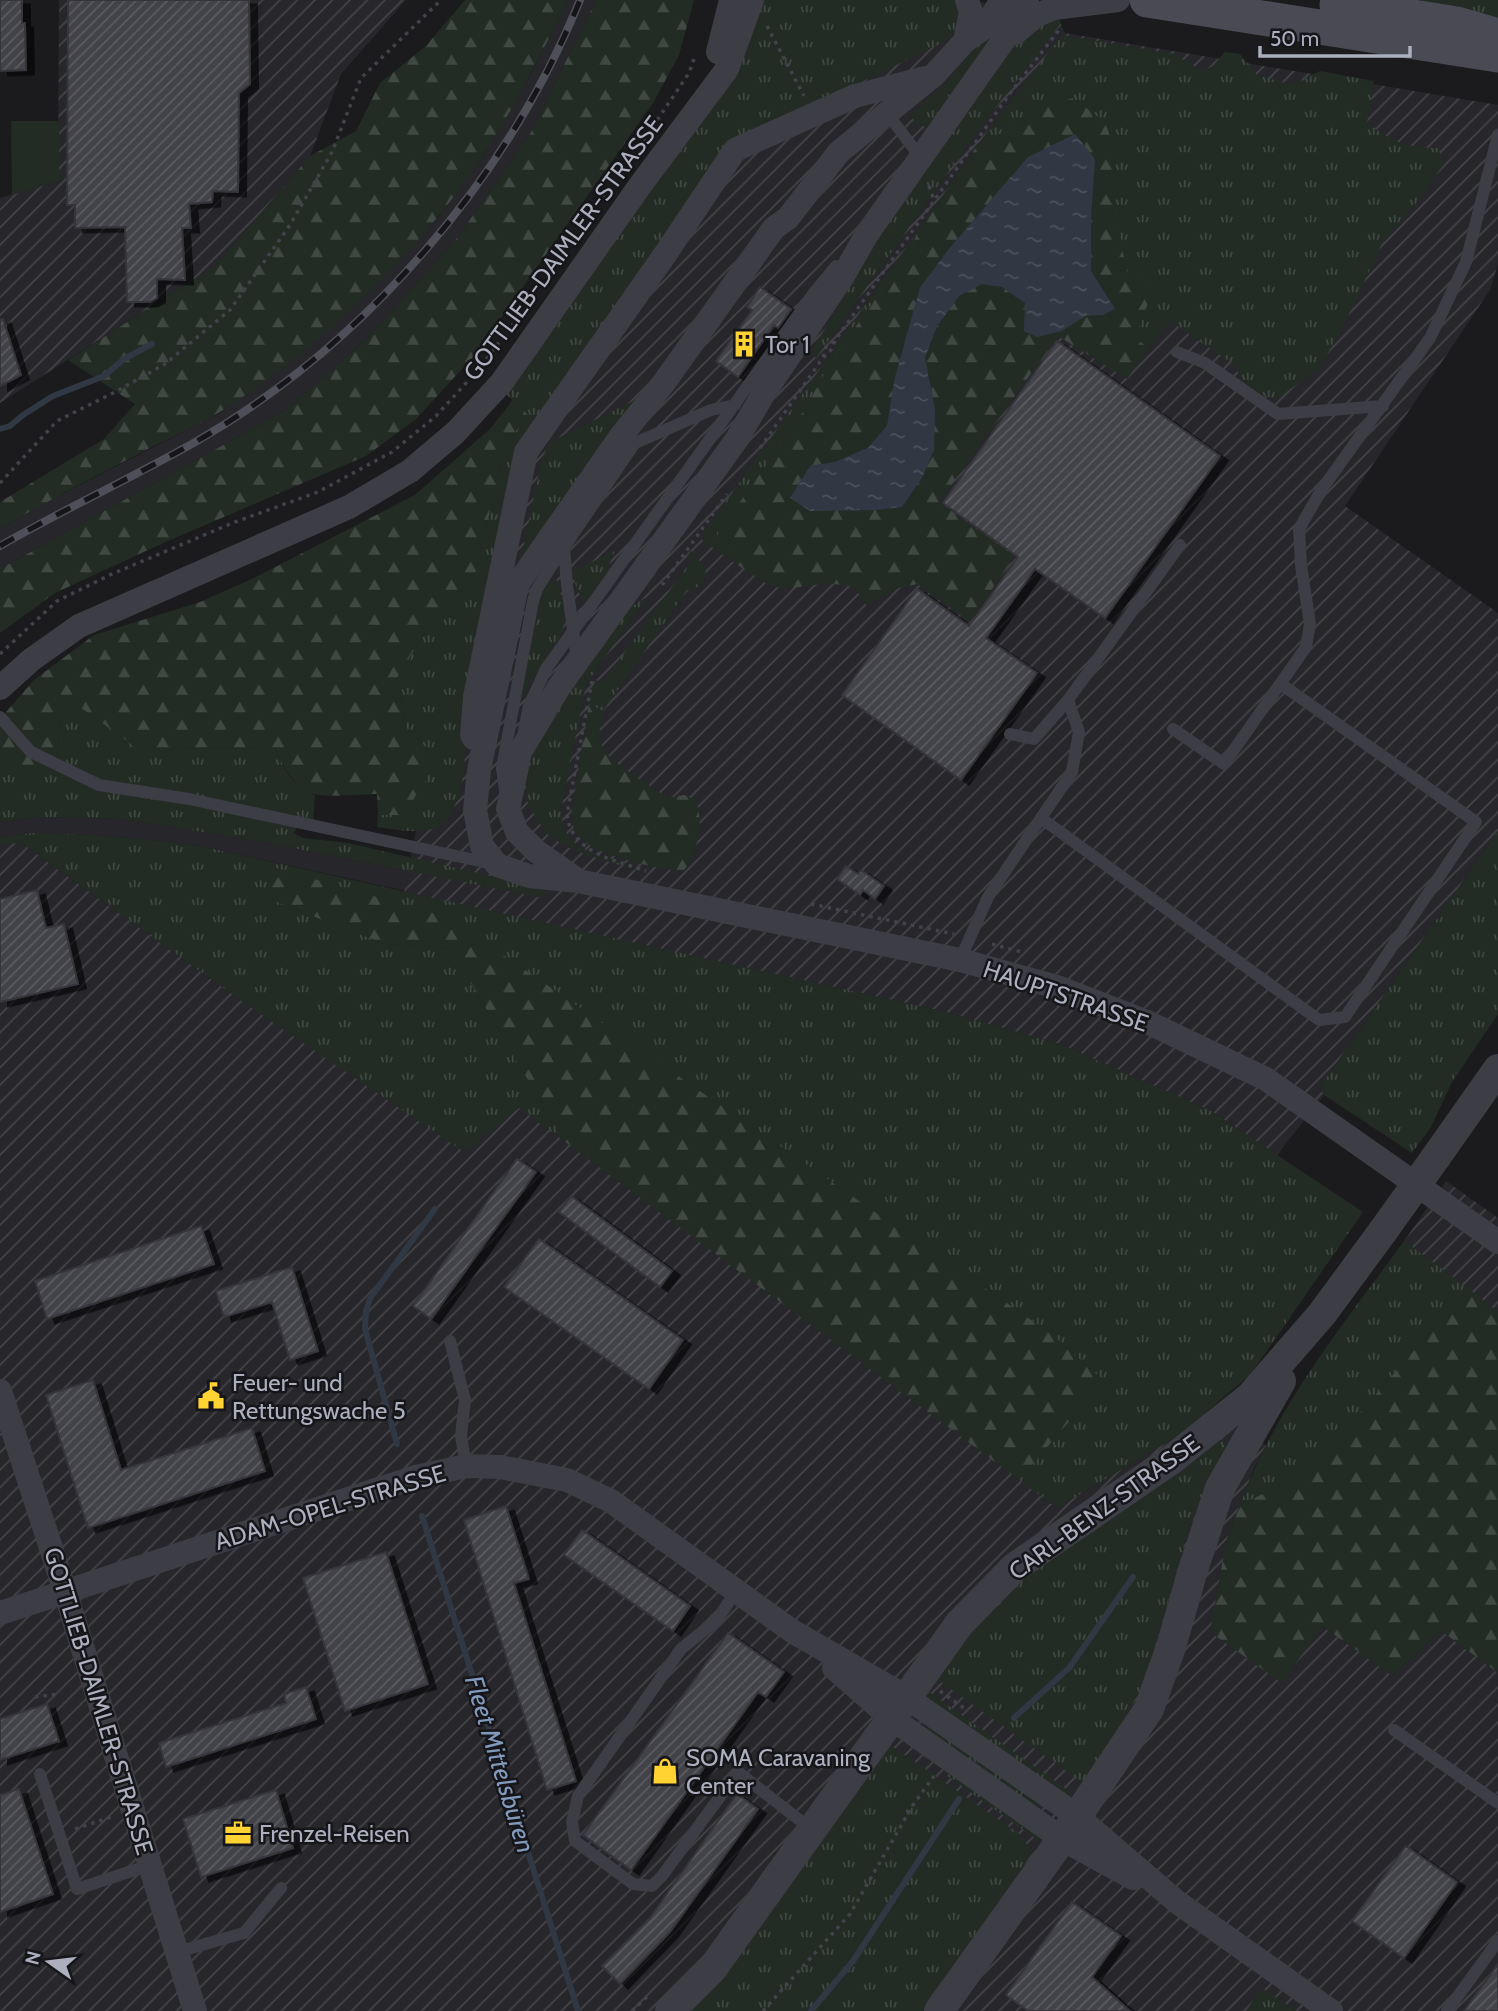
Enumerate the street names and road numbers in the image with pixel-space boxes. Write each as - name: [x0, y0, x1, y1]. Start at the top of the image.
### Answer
- street label: GOTTLIEB-DAIMLER-STRASSE: [457, 110, 669, 386]
- street label: HAUPTSTRASSE: [980, 954, 1152, 1038]
- street label: CARL-BENZ-STRASSE: [1003, 1428, 1205, 1586]
- street label: ADAM-OPEL-STRASSE: [211, 1458, 449, 1556]
- street label: GOTTLIEB-DAIMLER-STRASSE: [38, 1544, 160, 1858]

